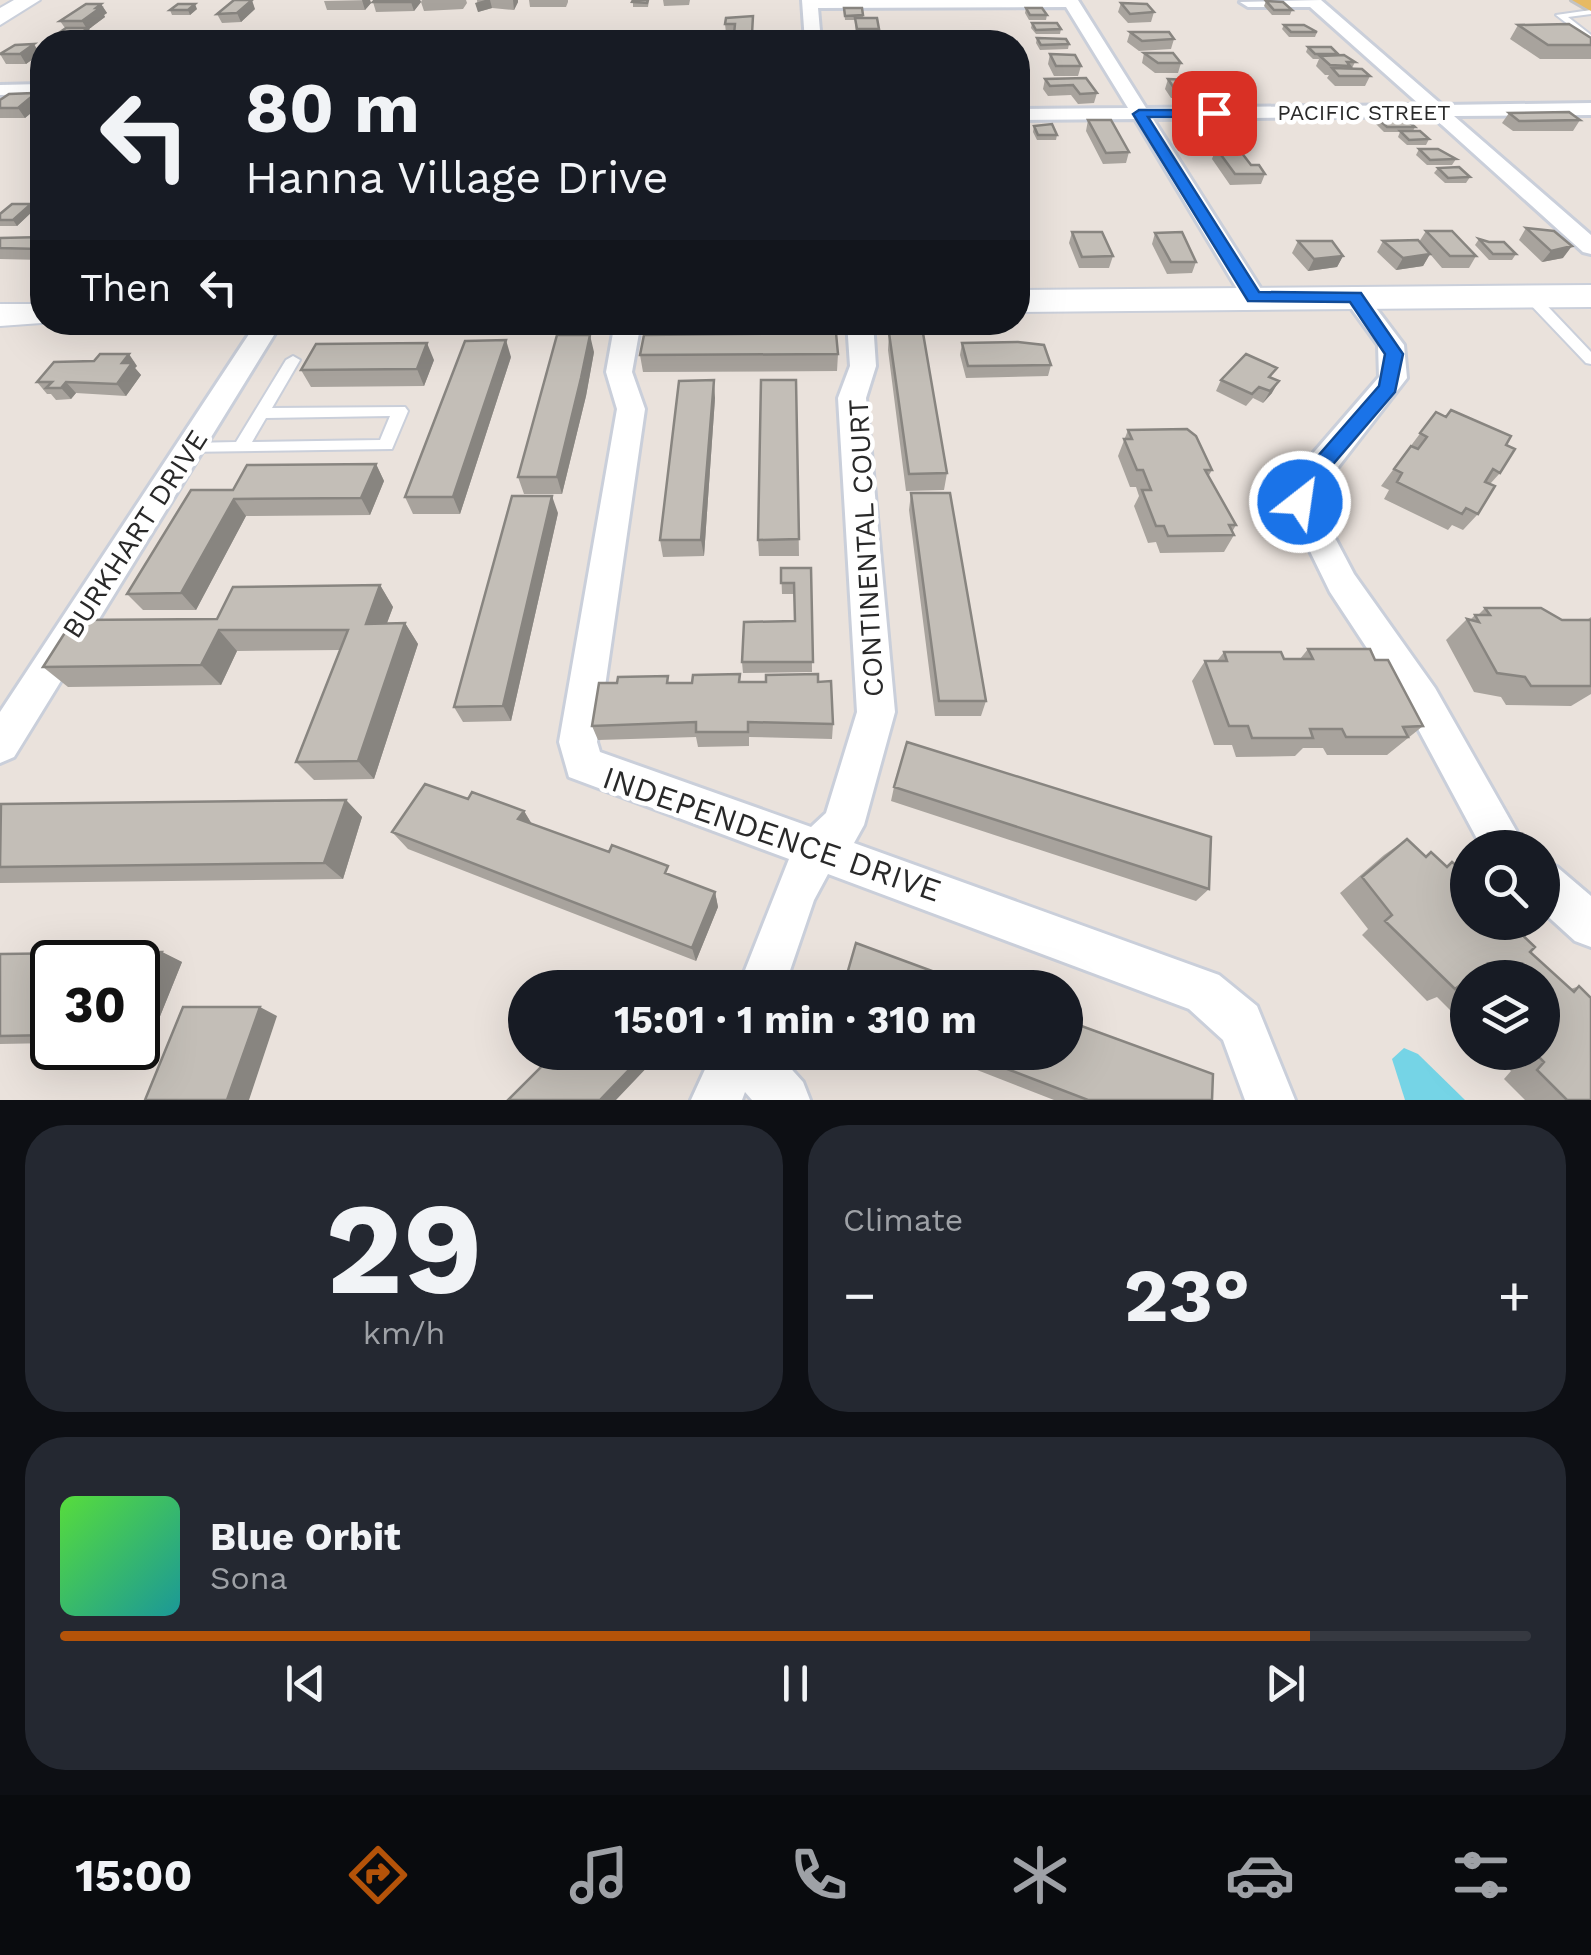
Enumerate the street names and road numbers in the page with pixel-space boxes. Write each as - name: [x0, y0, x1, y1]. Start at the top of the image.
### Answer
- street label: PACIFIC STREET: [1277, 100, 1451, 125]
- street label: CONTINENTAL COURT: [842, 398, 890, 698]
- street label: BURKHART DRIVE: [56, 424, 214, 644]
- street label: INDEPENDENCE DRIVE: [598, 758, 946, 910]

